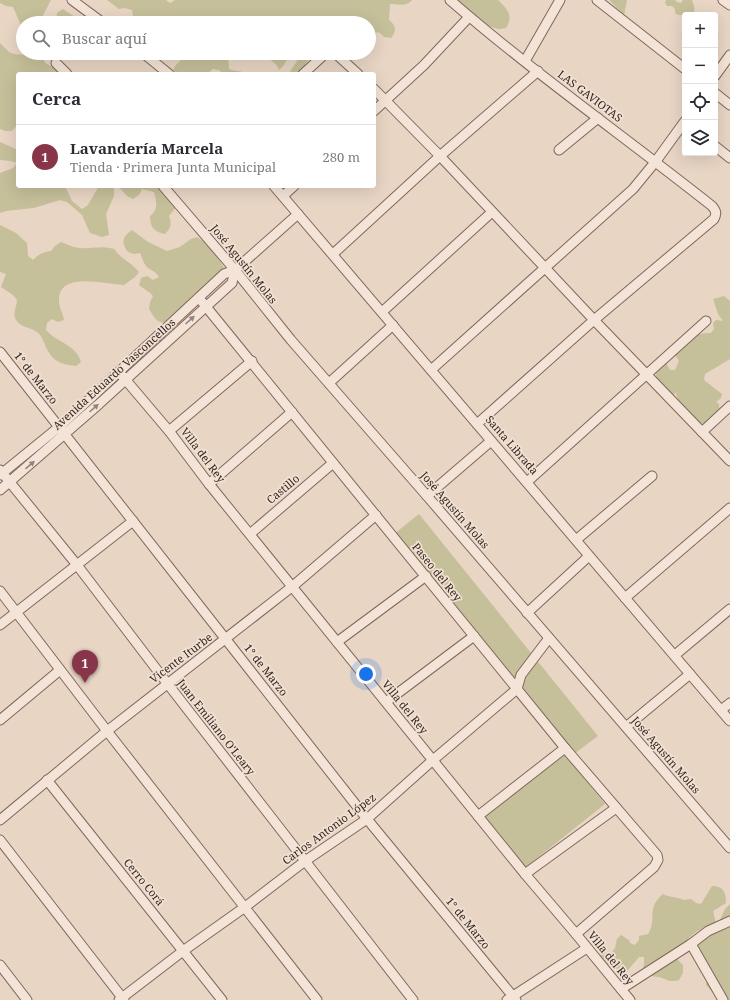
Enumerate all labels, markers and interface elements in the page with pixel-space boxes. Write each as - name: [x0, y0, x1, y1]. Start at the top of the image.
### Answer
- map controls: [682, 12, 718, 156]
- button: +: [682, 12, 718, 48]
- search box: [16, 16, 376, 60]
- icon: search: [30, 27, 52, 49]
- text: Buscar aquí: [62, 28, 147, 48]
- button: −: [682, 48, 718, 84]
- street label: LAS GAVIOTAS: [555, 66, 626, 125]
- button: locate: [682, 84, 718, 120]
- text: Cerca: [32, 87, 81, 110]
- button: layers: [682, 120, 718, 156]
- text: Lavandería Marcela: [70, 138, 223, 158]
- text: 1: [41, 148, 49, 166]
- text: 280 m: [323, 148, 360, 166]
- text: Tienda · Primera Junta Municipal: [70, 158, 276, 176]
- street label: José Agustín Molas: [207, 220, 281, 306]
- street label: Avenida Eduardo Vasconcellos: [49, 315, 178, 433]
- one-way arrow: [185, 316, 195, 325]
- street label: 1° de Marzo: [11, 348, 62, 407]
- one-way arrow: [89, 404, 99, 413]
- street label: Santa Librada: [483, 412, 542, 477]
- street label: Villa del Rey: [178, 424, 229, 486]
- one-way arrow: [25, 460, 35, 470]
- street label: José Agustín Molas: [417, 467, 493, 552]
- street label: Castillo: [263, 471, 302, 507]
- street label: Paseo del Rey: [409, 539, 466, 605]
- street label: Vicente Iturbe: [146, 629, 215, 686]
- street label: 1° de Marzo: [241, 640, 292, 699]
- pin: 1: [72, 650, 98, 683]
- your location: [356, 664, 376, 684]
- street label: Juan Emiliano O'Leary: [173, 675, 259, 778]
- street label: Villa del Rey: [379, 677, 432, 737]
- street label: José Agustín Molas: [628, 712, 704, 797]
- street label: Carlos Antonio López: [279, 790, 378, 868]
- street label: Cerro Corá: [121, 855, 168, 908]
- street label: 1° de Marzo: [443, 894, 494, 952]
- street label: Villa del Rey: [585, 928, 638, 988]

